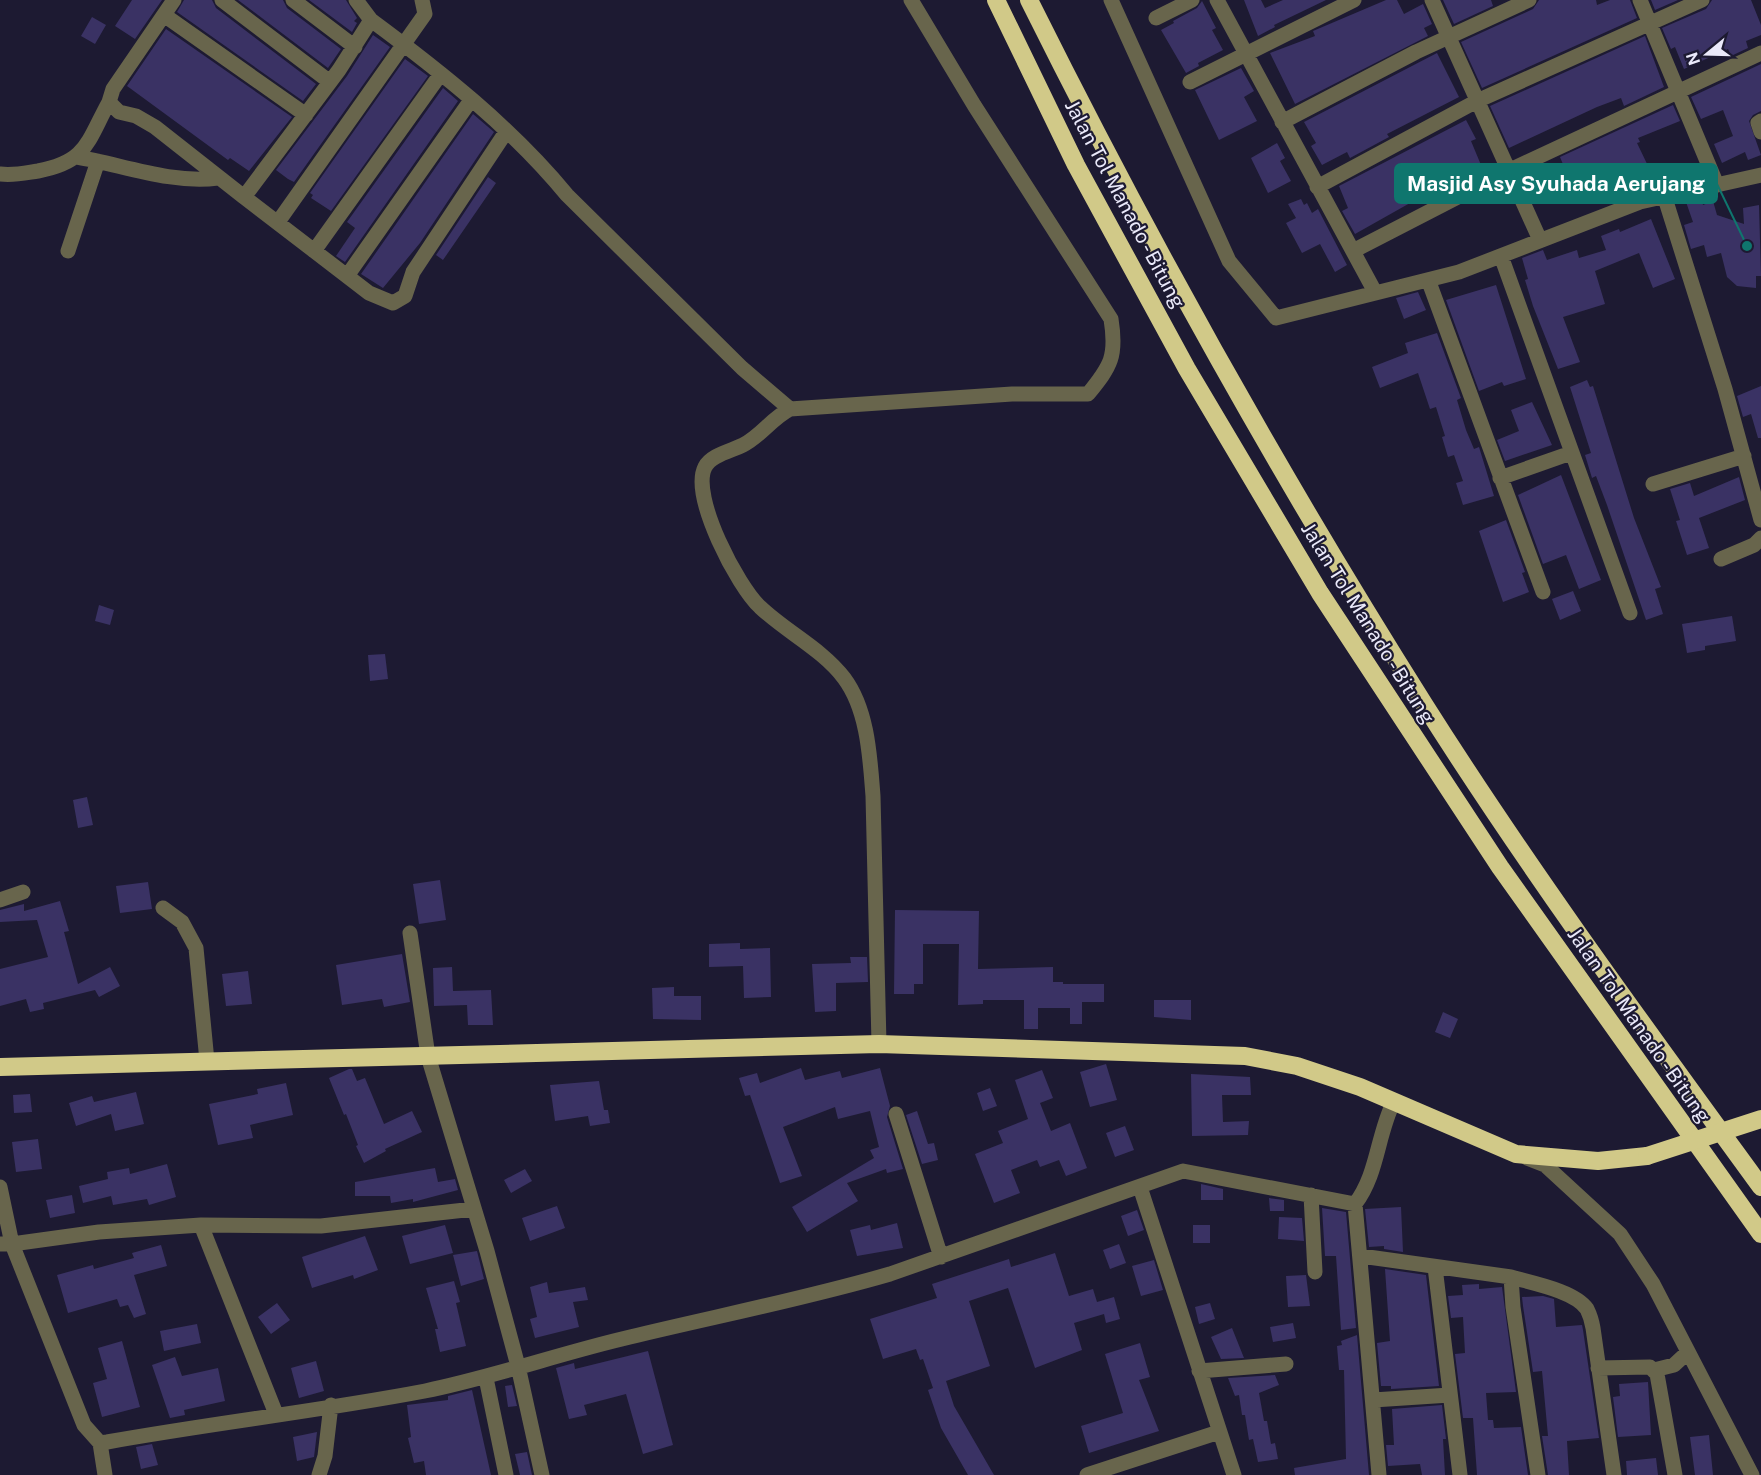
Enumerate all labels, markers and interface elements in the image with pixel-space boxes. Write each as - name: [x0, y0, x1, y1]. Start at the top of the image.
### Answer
- north arrow: [1677, 24, 1737, 84]
- text: N: [1682, 50, 1704, 68]
- street label: Jalan Tol Manado - Bitung: [1060, 96, 1190, 312]
- callout: Masjid Asy Syuhada Aerujang: [1395, 164, 1717, 203]
- text: Masjid Asy Syuhada Aerujang: [1407, 171, 1705, 196]
- street label: Jalan Tol Manado - Bitung: [1296, 518, 1440, 728]
- street label: Jalan Tol Manado - Bitung: [1562, 923, 1716, 1127]

